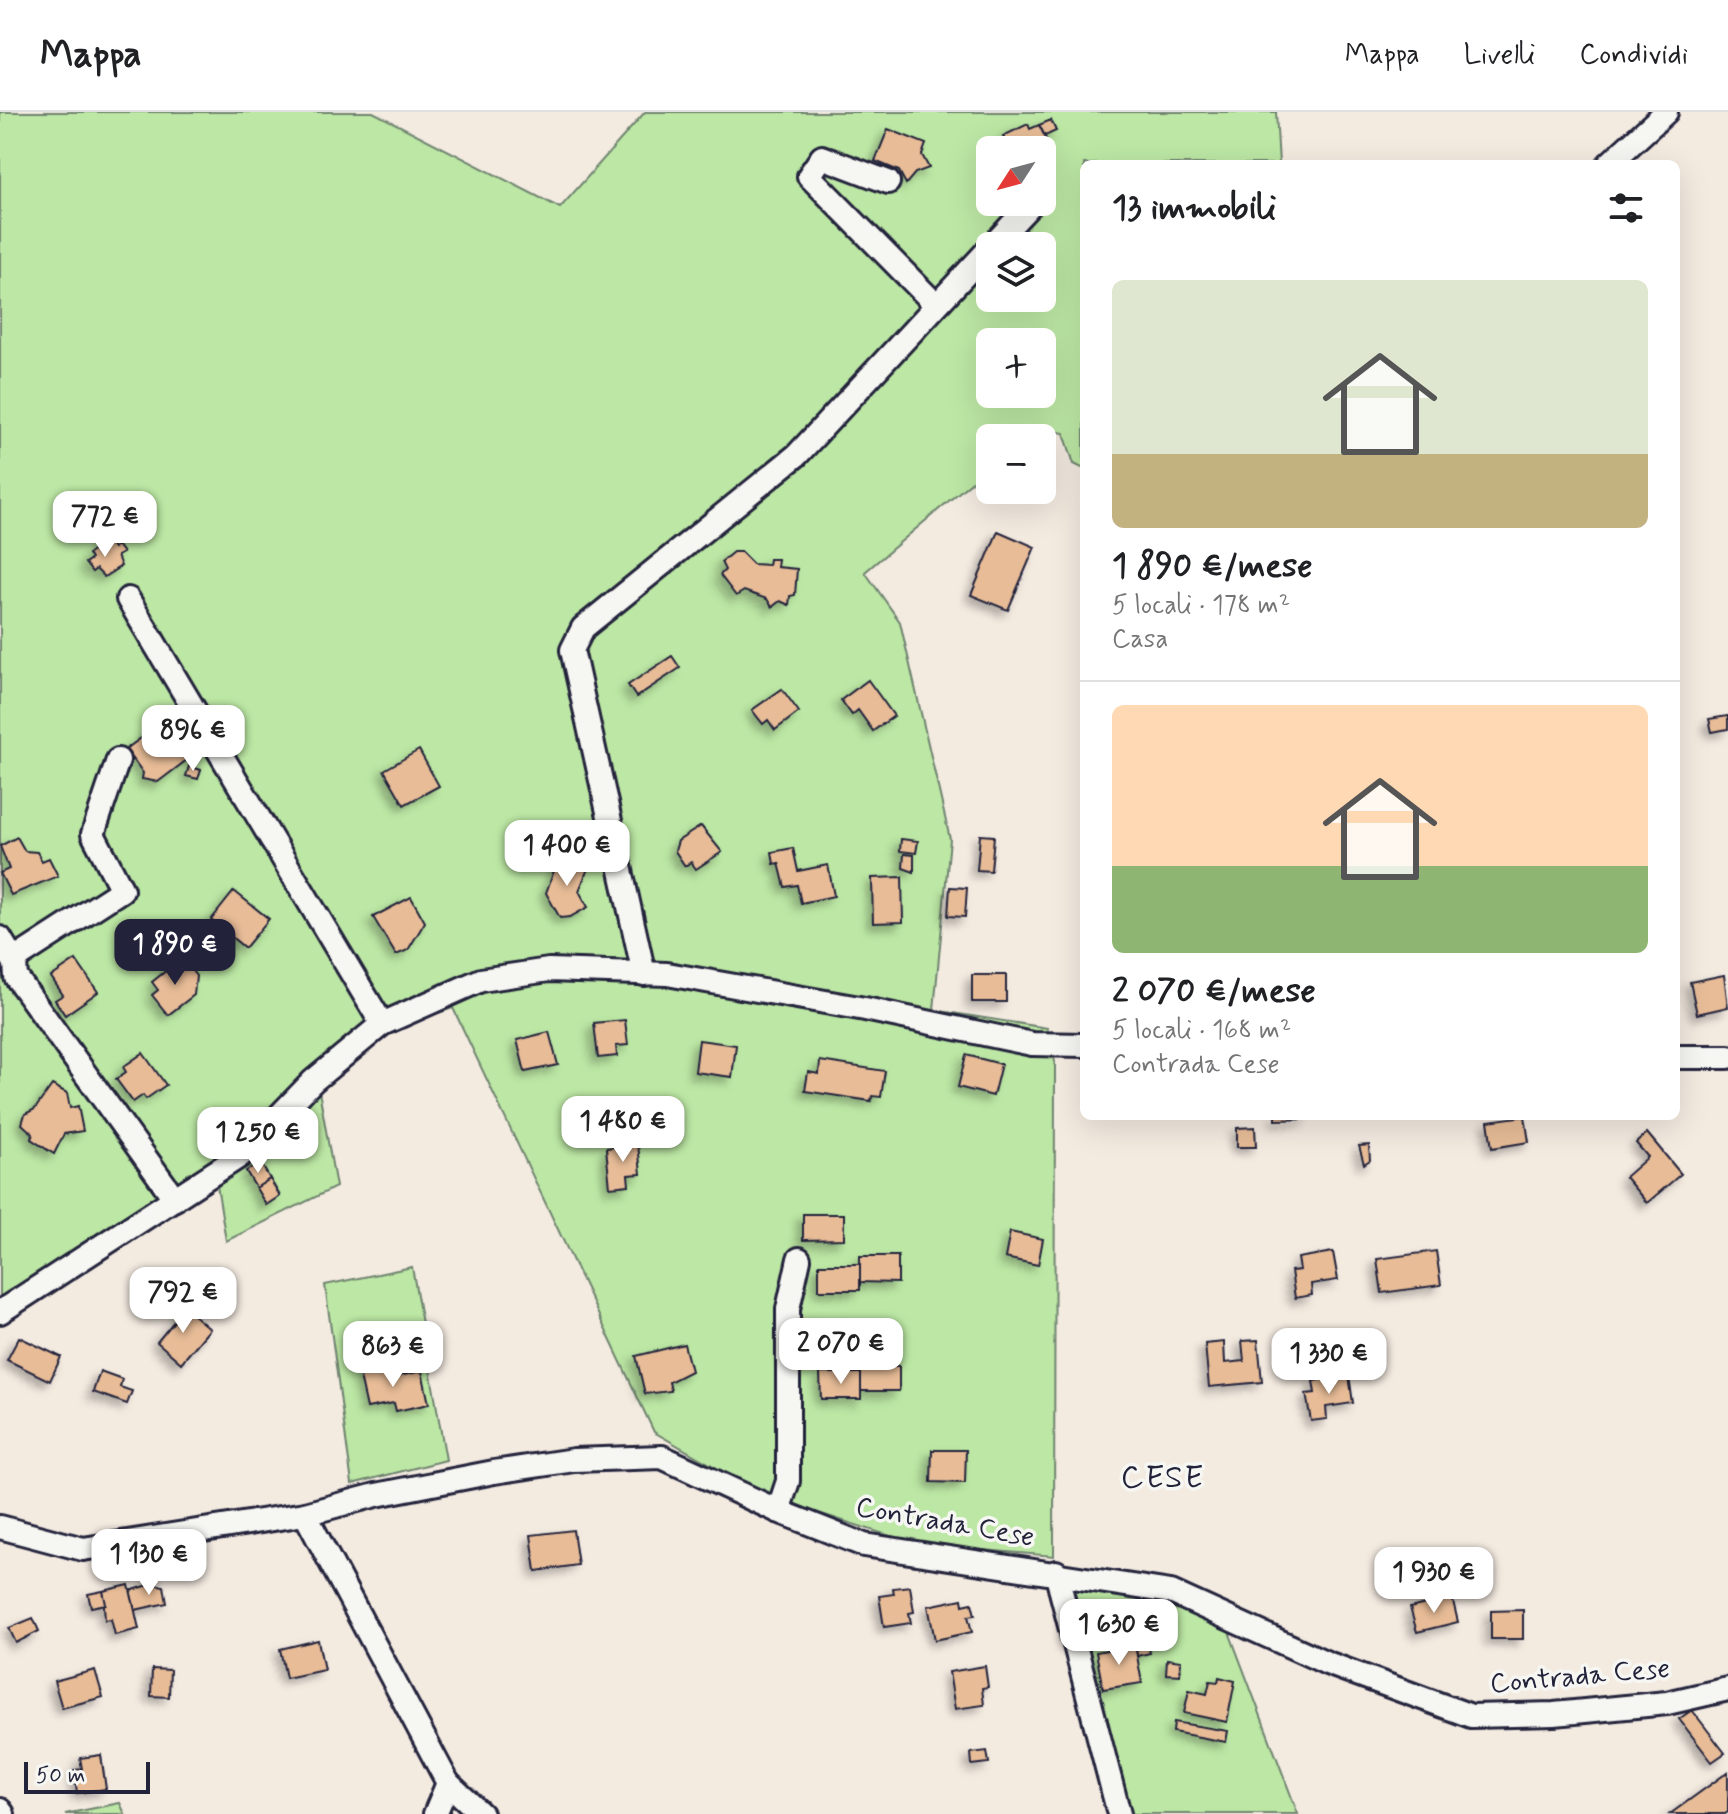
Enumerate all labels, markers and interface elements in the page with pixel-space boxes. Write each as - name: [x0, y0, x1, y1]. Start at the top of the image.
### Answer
- text: Mappa: [40, 31, 142, 80]
- text: Mappa: [1345, 37, 1420, 74]
- text: Livelli: [1464, 37, 1535, 74]
- text: Condividi: [1579, 37, 1688, 74]
- north arrow: [976, 136, 1056, 216]
- map controls: [976, 136, 1056, 504]
- text: 13 immobili: [1112, 186, 1276, 231]
- icon: filters: [1604, 186, 1648, 230]
- button: layers: [976, 232, 1056, 312]
- button: +: [976, 328, 1056, 408]
- icon: home: [1308, 332, 1452, 476]
- button: −: [976, 424, 1056, 504]
- pin: 772 €: [49, 491, 161, 559]
- text: 772 €: [71, 500, 139, 534]
- text: 1 890 €/mese: [1112, 544, 1313, 589]
- text: 5 locali · 178 m²: [1112, 589, 1290, 623]
- text: Casa: [1112, 623, 1168, 657]
- pin: 896 €: [137, 705, 249, 773]
- text: 896 €: [160, 714, 226, 748]
- icon: home: [1308, 757, 1452, 901]
- pin: 1 400 €: [493, 820, 641, 888]
- text: 1 400 €: [523, 829, 611, 863]
- pin: 1 890 €: [101, 919, 249, 987]
- text: 1 890 €: [132, 928, 218, 962]
- text: 2 070 €/mese: [1112, 969, 1316, 1014]
- text: 5 locali · 168 m²: [1112, 1014, 1291, 1048]
- text: Contrada Cese: [1112, 1048, 1280, 1082]
- pin: 1 480 €: [549, 1096, 697, 1164]
- text: 1 480 €: [579, 1105, 667, 1139]
- pin: 1 250 €: [184, 1107, 332, 1175]
- text: 1 250 €: [215, 1116, 301, 1150]
- pin: 792 €: [127, 1267, 239, 1335]
- text: 792 €: [148, 1276, 218, 1310]
- pin: 2 070 €: [767, 1318, 915, 1386]
- pin: 863 €: [337, 1321, 449, 1389]
- text: 2 070 €: [797, 1327, 885, 1361]
- pin: 1 330 €: [1255, 1328, 1403, 1396]
- text: 863 €: [361, 1330, 425, 1364]
- text: 1 330 €: [1290, 1337, 1368, 1371]
- district label: CESE: [1121, 1457, 1205, 1499]
- street label: Contrada Cese: [853, 1489, 1037, 1557]
- pin: 1 130 €: [75, 1529, 223, 1597]
- text: 1 130 €: [109, 1538, 189, 1572]
- pin: 1 930 €: [1360, 1547, 1508, 1615]
- text: 1 930 €: [1392, 1556, 1476, 1590]
- pin: 1 630 €: [1045, 1599, 1193, 1667]
- text: 1 630 €: [1078, 1608, 1160, 1642]
- street label: Contrada Cese: [1489, 1651, 1671, 1703]
- scale bar: [24, 1758, 150, 1794]
- text: 50 m: [36, 1762, 85, 1790]

